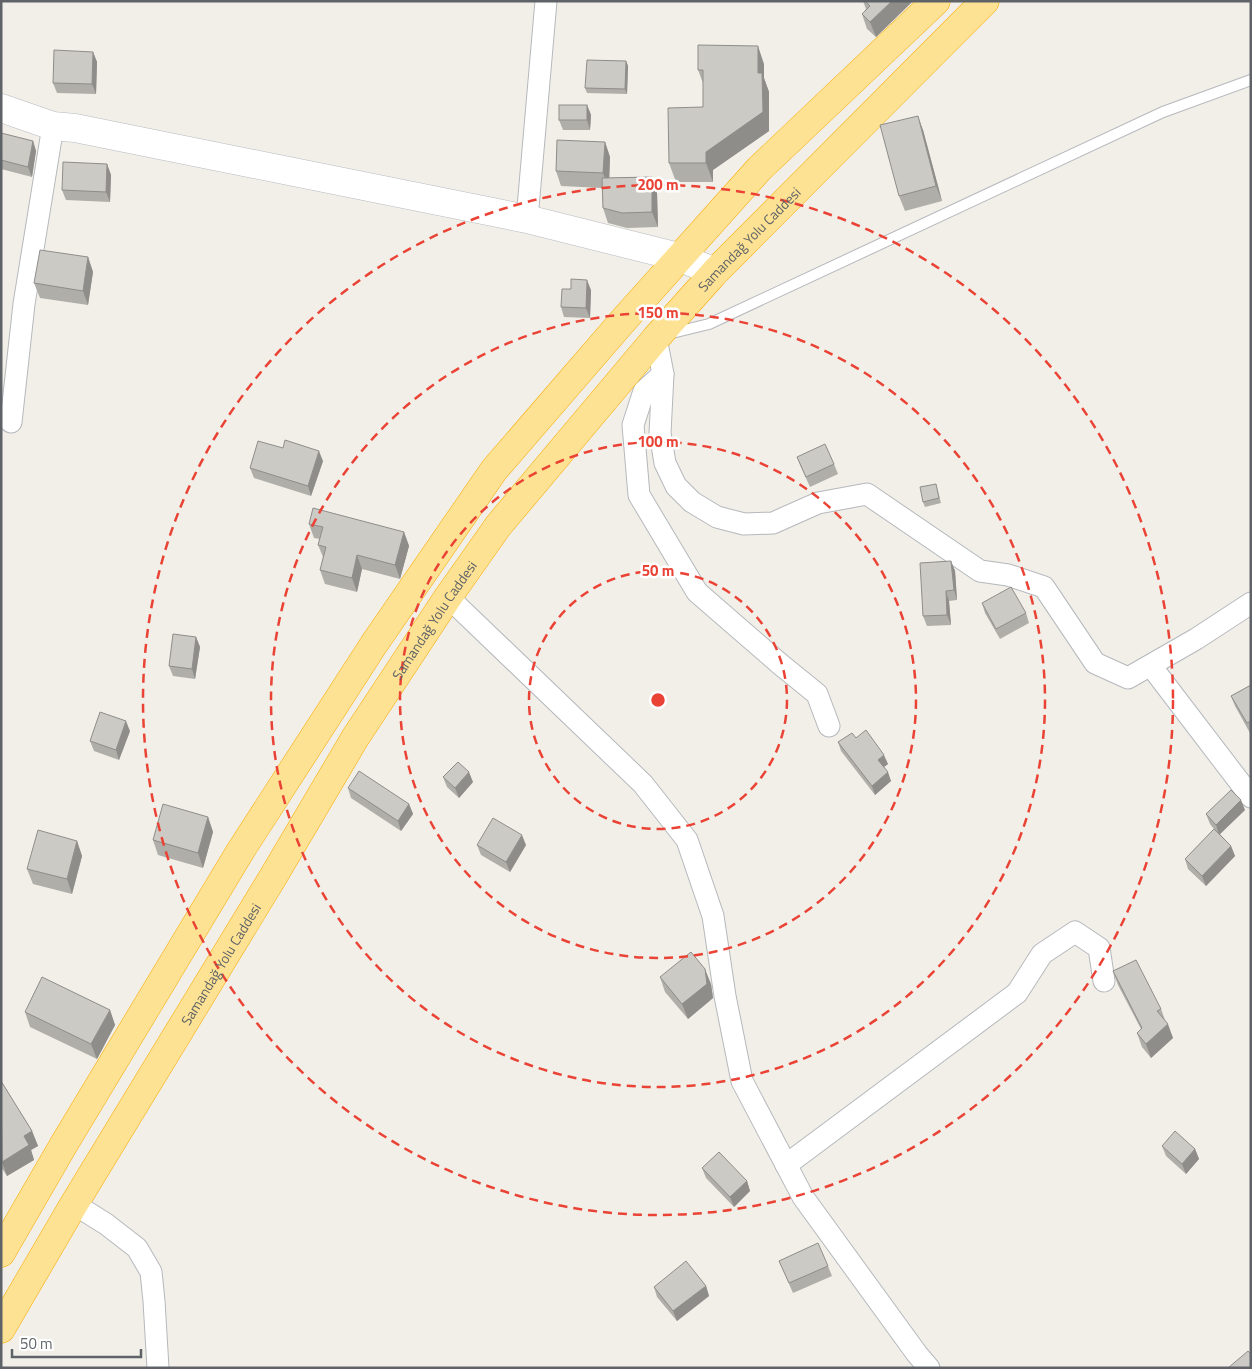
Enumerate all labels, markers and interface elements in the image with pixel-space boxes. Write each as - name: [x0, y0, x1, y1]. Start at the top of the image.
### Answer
- text: 200 m: [637, 173, 679, 196]
- street label: Samandağ Yolu Caddesi: [692, 182, 805, 296]
- text: 150 m: [637, 301, 679, 324]
- text: 100 m: [637, 430, 679, 453]
- street label: Samandağ Yolu Caddesi: [386, 556, 481, 683]
- text: 50 m: [642, 559, 674, 582]
- centre of rings: [649, 691, 667, 709]
- street label: Samandağ Yolu Caddesi: [175, 899, 265, 1029]
- scale bar: [12, 1326, 141, 1358]
- text: 50 m: [20, 1332, 53, 1355]

